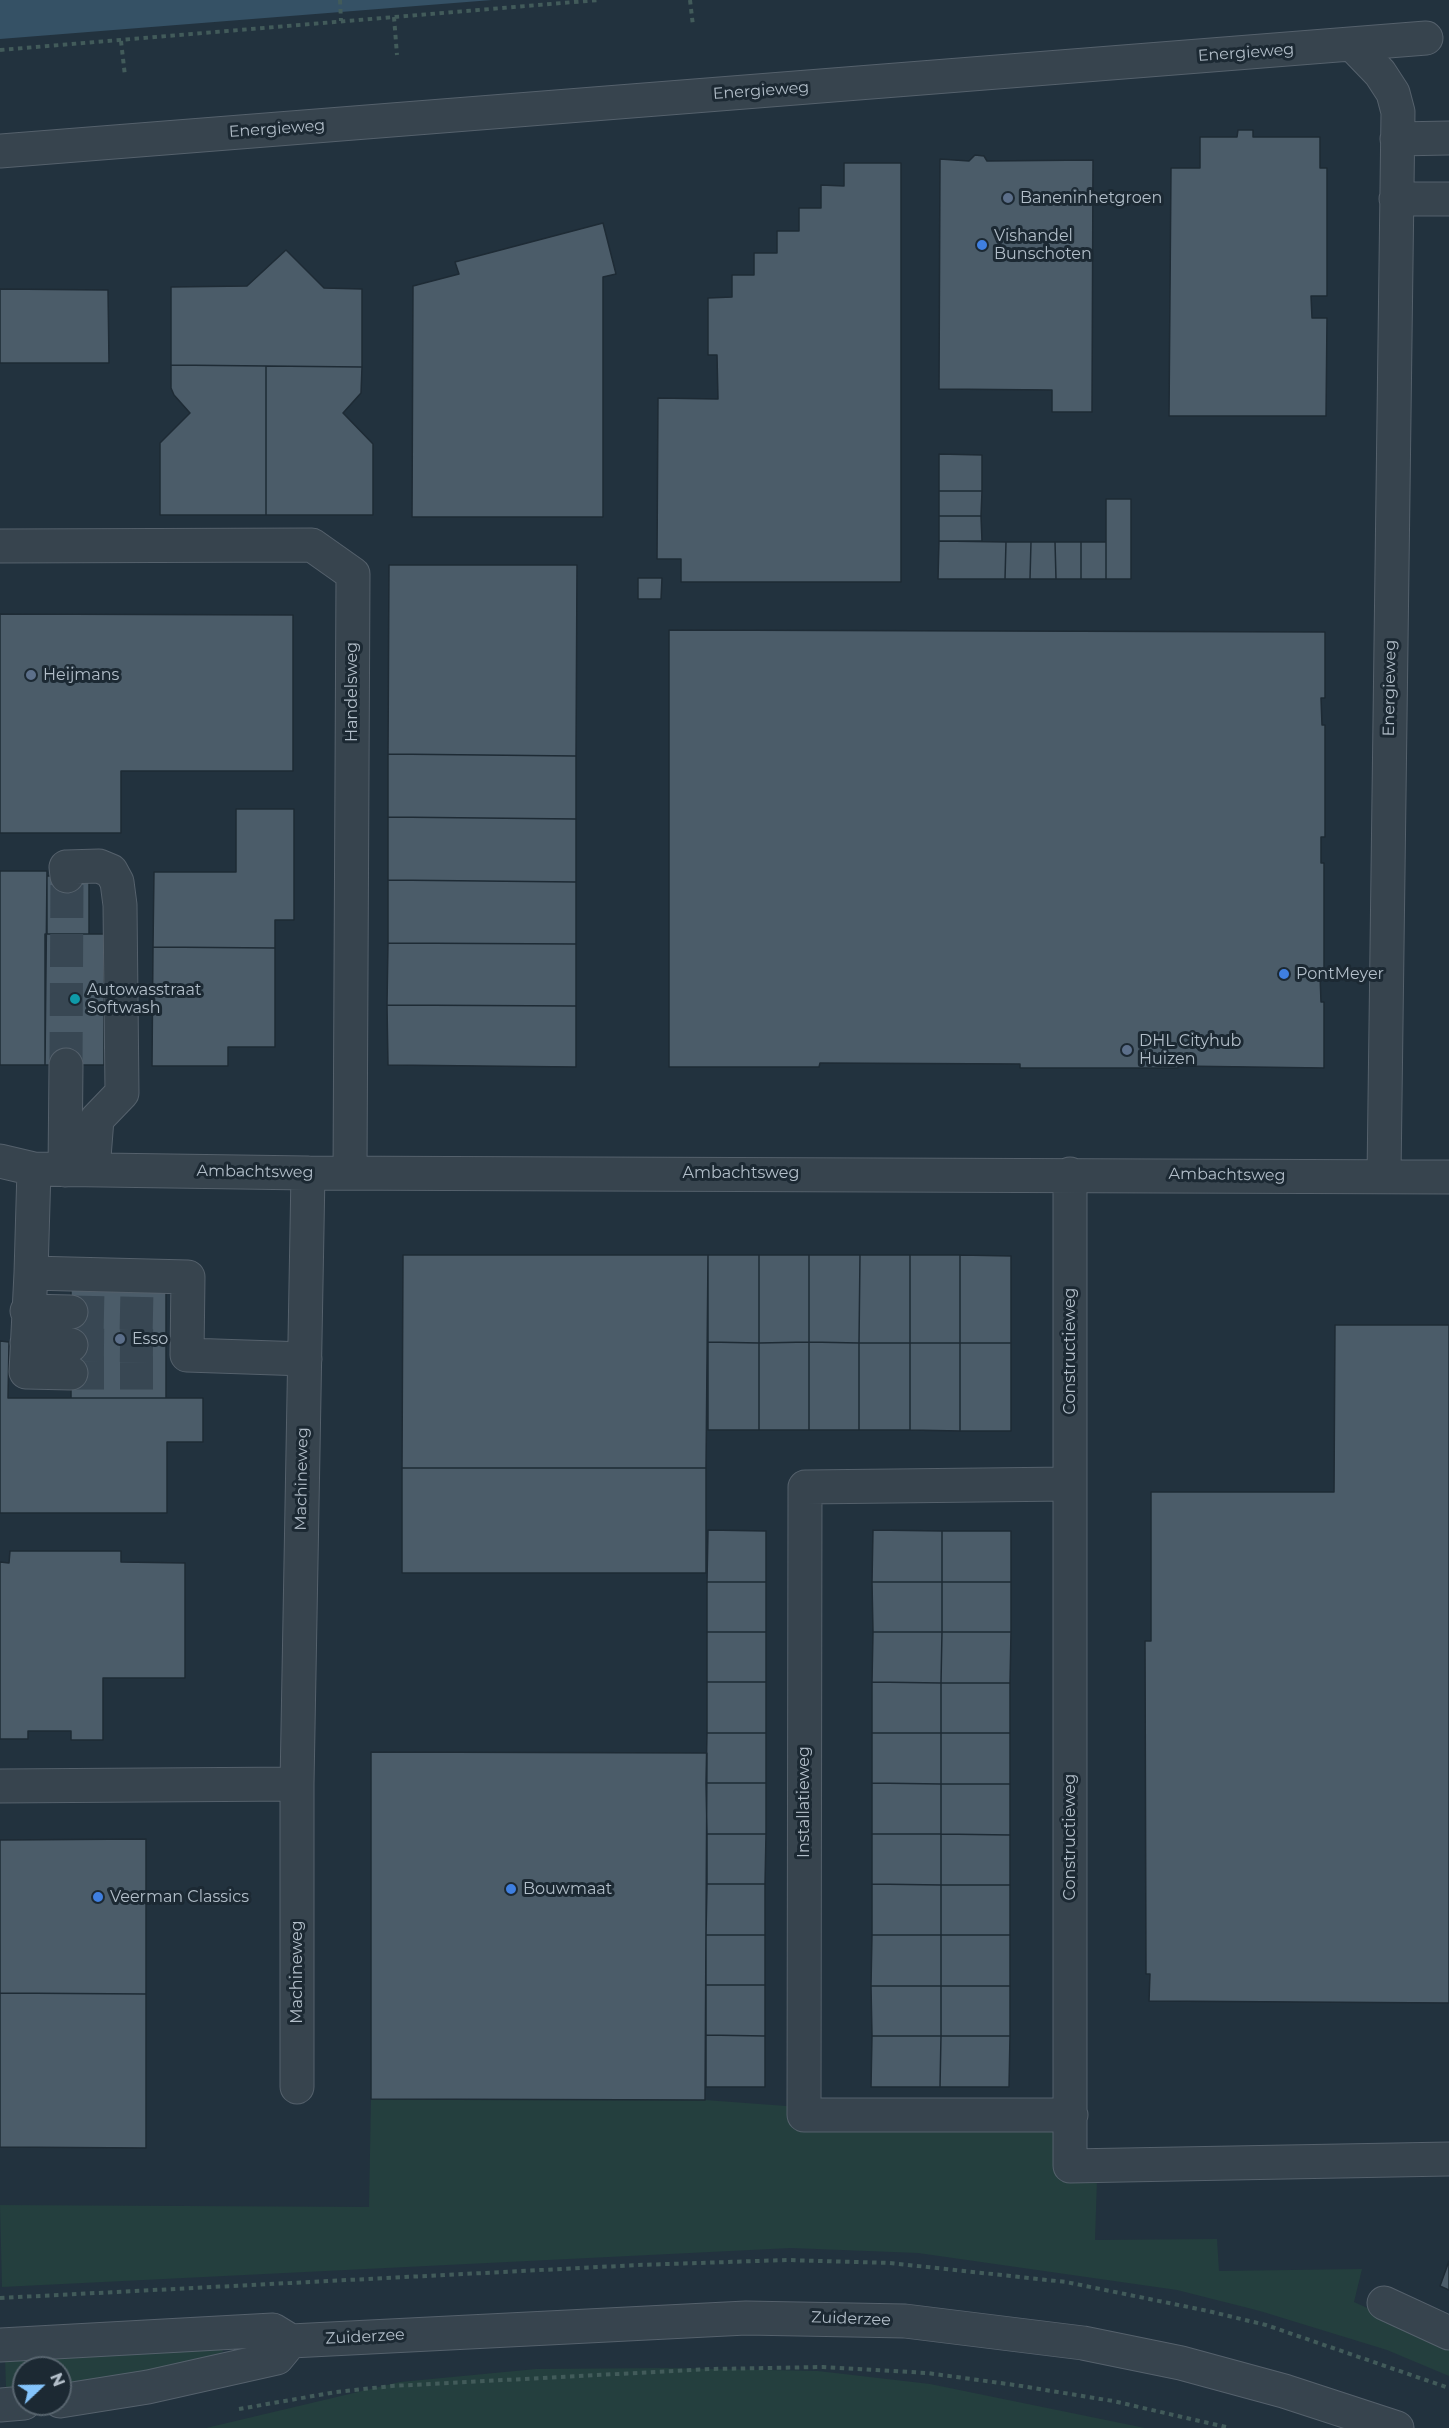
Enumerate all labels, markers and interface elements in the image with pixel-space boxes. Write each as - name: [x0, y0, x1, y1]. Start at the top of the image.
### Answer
- street label: Energieweg: [1197, 40, 1295, 66]
- street label: Energieweg: [712, 78, 810, 104]
- street label: Energieweg: [228, 116, 326, 142]
- place label: Baneninhetgroen: [1020, 188, 1162, 208]
- marker: Baneninhetgroen: [1001, 191, 1015, 205]
- place label: Vishandel Bunschoten: [994, 226, 1092, 264]
- marker: Vishandel Bunschoten: [975, 238, 989, 252]
- street label: Energieweg: [1380, 640, 1400, 736]
- street label: Handelsweg: [342, 642, 362, 742]
- place label: Heijmans: [43, 665, 119, 685]
- marker: Heijmans: [24, 668, 38, 682]
- place label: PontMeyer: [1296, 964, 1384, 984]
- marker: PontMeyer: [1277, 967, 1291, 981]
- place label: Autowasstraat Softwash: [87, 980, 201, 1018]
- marker: Autowasstraat Softwash: [68, 992, 82, 1006]
- place label: DHL Cityhub Huizen: [1139, 1031, 1241, 1069]
- marker: DHL Cityhub Huizen: [1120, 1043, 1134, 1057]
- street label: Ambachtsweg: [196, 1161, 314, 1183]
- street label: Ambachtsweg: [683, 1163, 799, 1183]
- street label: Ambachtsweg: [1168, 1164, 1286, 1186]
- street label: Constructieweg: [1060, 1287, 1080, 1415]
- place label: Esso: [132, 1329, 168, 1349]
- marker: Esso: [113, 1332, 127, 1346]
- street label: Machineweg: [291, 1427, 313, 1531]
- street label: Installatieweg: [794, 1746, 814, 1858]
- street label: Constructieweg: [1060, 1773, 1080, 1901]
- place label: Bouwmaat: [523, 1879, 612, 1899]
- marker: Bouwmaat: [504, 1882, 518, 1896]
- place label: Veerman Classics: [110, 1887, 249, 1907]
- marker: Veerman Classics: [91, 1890, 105, 1904]
- street label: Machineweg: [287, 1920, 307, 2024]
- street label: Zuiderzee: [811, 2308, 891, 2330]
- street label: Zuiderzee: [325, 2325, 405, 2349]
- north arrow: [12, 2356, 72, 2416]
- text: N: [46, 2370, 69, 2389]

